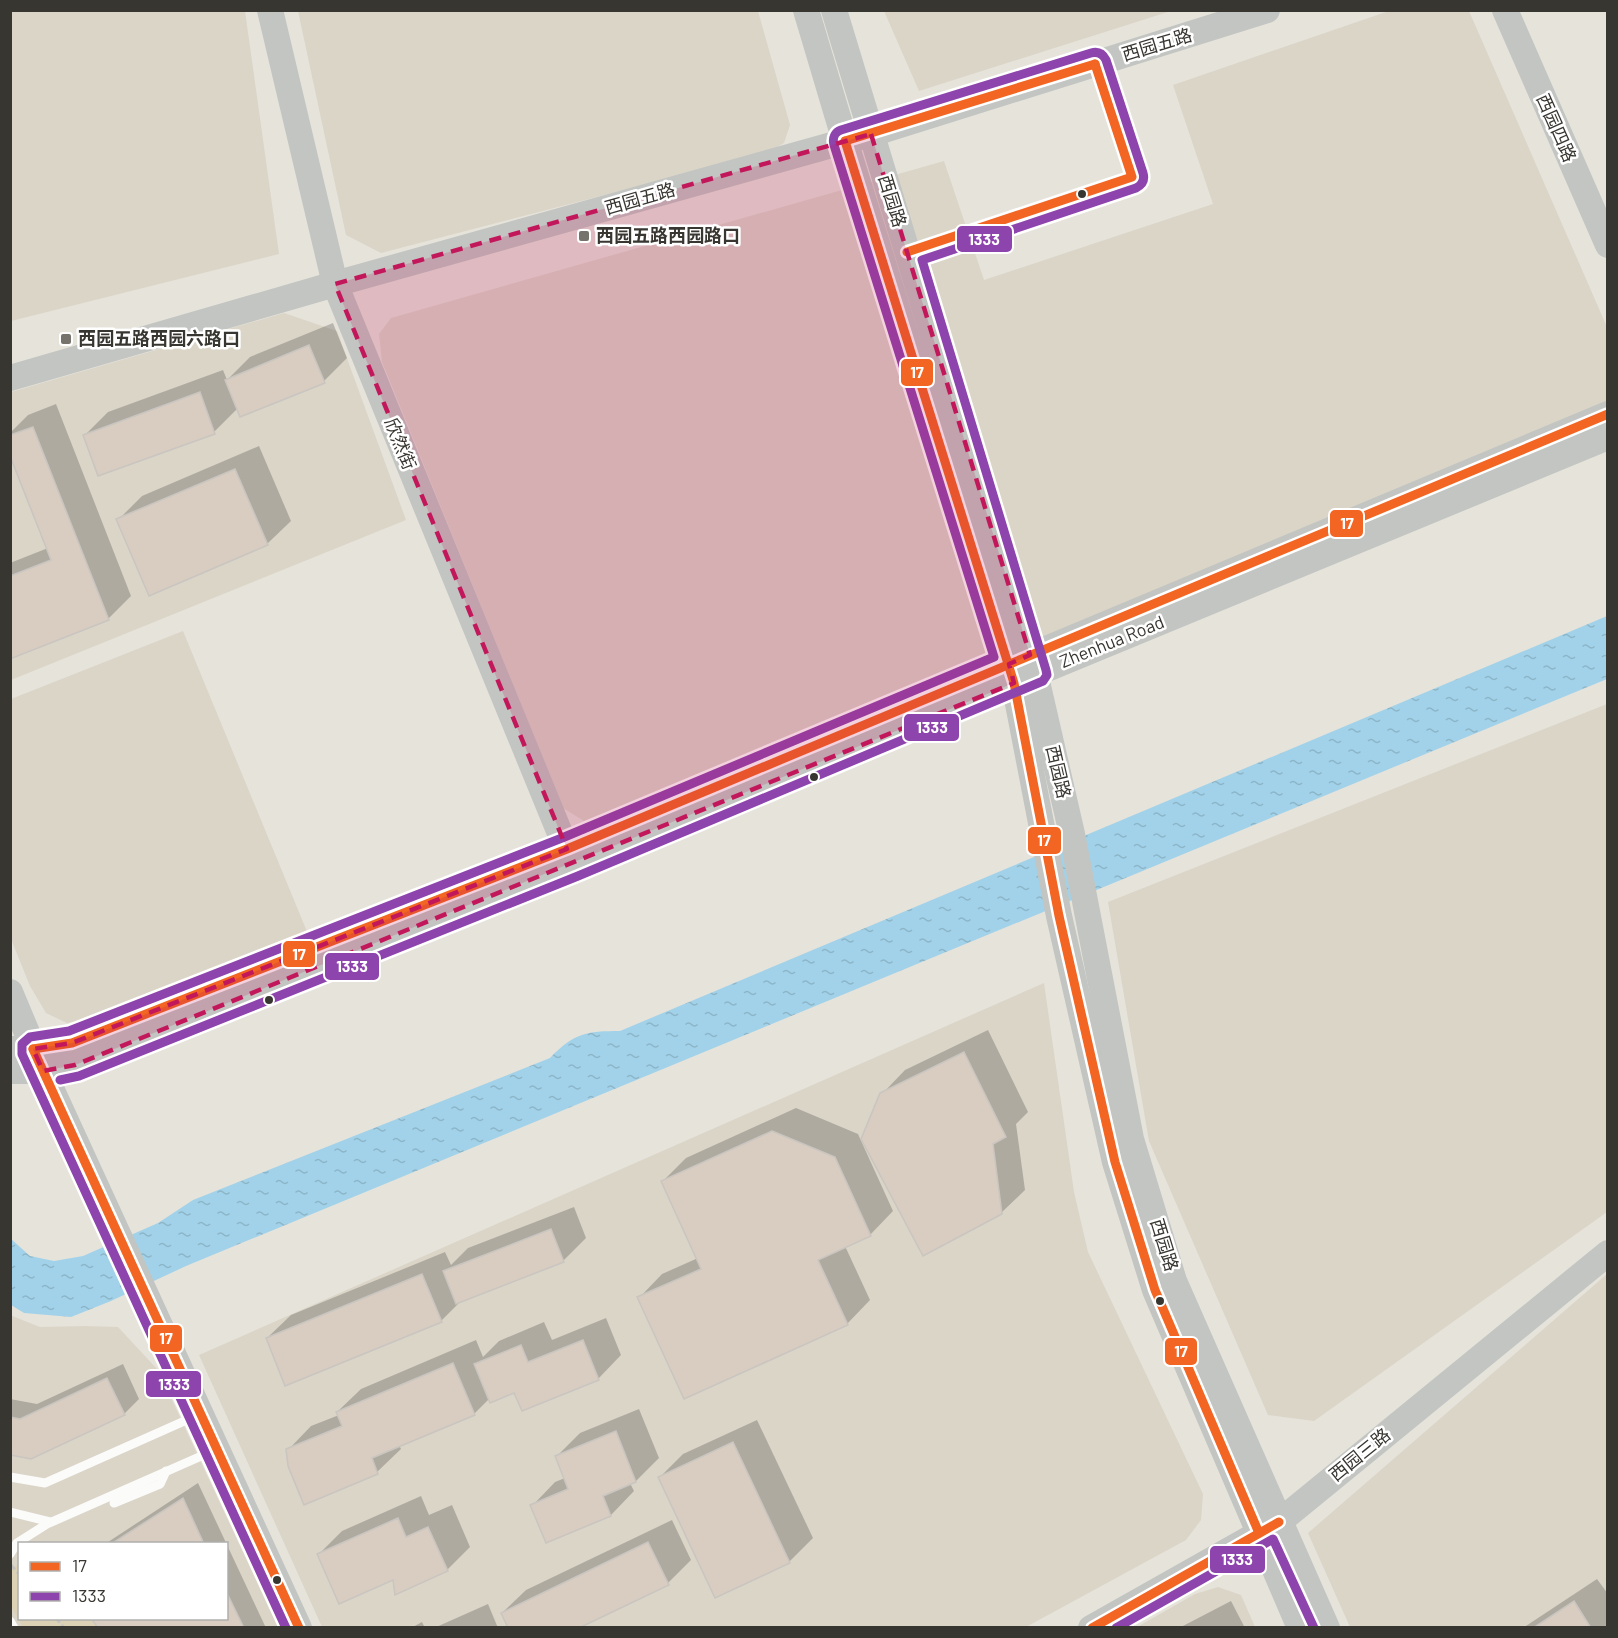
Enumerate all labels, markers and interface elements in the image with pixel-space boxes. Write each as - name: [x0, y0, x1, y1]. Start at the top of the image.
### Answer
- street label: 西园五路: [1119, 23, 1194, 65]
- street label: 西园四路: [1532, 90, 1582, 165]
- street label: 西园路: [875, 172, 911, 230]
- street label: 西园五路: [602, 178, 677, 219]
- unlabelled marker: [1076, 188, 1088, 200]
- place label: 西园五路西园路口: [596, 224, 740, 246]
- line badge: 1333: [956, 225, 1013, 253]
- marker: 西园五路西园路口: [577, 229, 591, 243]
- text: 1333: [968, 229, 1000, 248]
- place label: 西园五路西园六路口: [78, 327, 240, 349]
- marker: 西园五路西园六路口: [59, 332, 73, 346]
- line badge: 17: [900, 358, 934, 387]
- text: 17: [910, 362, 924, 381]
- street label: 欣然街: [381, 414, 421, 473]
- line badge: 17: [1329, 509, 1364, 538]
- text: 17: [1340, 513, 1354, 532]
- street label: Zhenhua Road: [1056, 610, 1167, 672]
- line badge: 1333: [903, 713, 960, 742]
- text: 1333: [916, 717, 948, 736]
- street label: 西园路: [1042, 743, 1076, 801]
- unlabelled marker: [808, 771, 820, 783]
- line badge: 17: [1027, 826, 1062, 855]
- text: 17: [1037, 830, 1051, 849]
- line badge: 17: [282, 940, 316, 968]
- text: 17: [292, 944, 306, 963]
- line badge: 1333: [324, 952, 380, 981]
- text: 1333: [336, 956, 368, 975]
- unlabelled marker: [263, 994, 275, 1006]
- street label: 西园路: [1147, 1216, 1183, 1274]
- unlabelled marker: [1154, 1295, 1166, 1307]
- line badge: 17: [149, 1324, 183, 1353]
- text: 17: [159, 1328, 173, 1347]
- line badge: 17: [1164, 1337, 1198, 1366]
- text: 17: [1174, 1341, 1188, 1360]
- line badge: 1333: [145, 1370, 202, 1398]
- text: 1333: [158, 1374, 190, 1393]
- street label: 西园三路: [1324, 1423, 1394, 1485]
- legend: [18, 1542, 228, 1620]
- line badge: 1333: [1209, 1545, 1266, 1574]
- text: 1333: [1221, 1549, 1253, 1568]
- text: 17: [72, 1554, 87, 1576]
- unlabelled marker: [271, 1574, 283, 1586]
- text: 1333: [72, 1584, 106, 1606]

